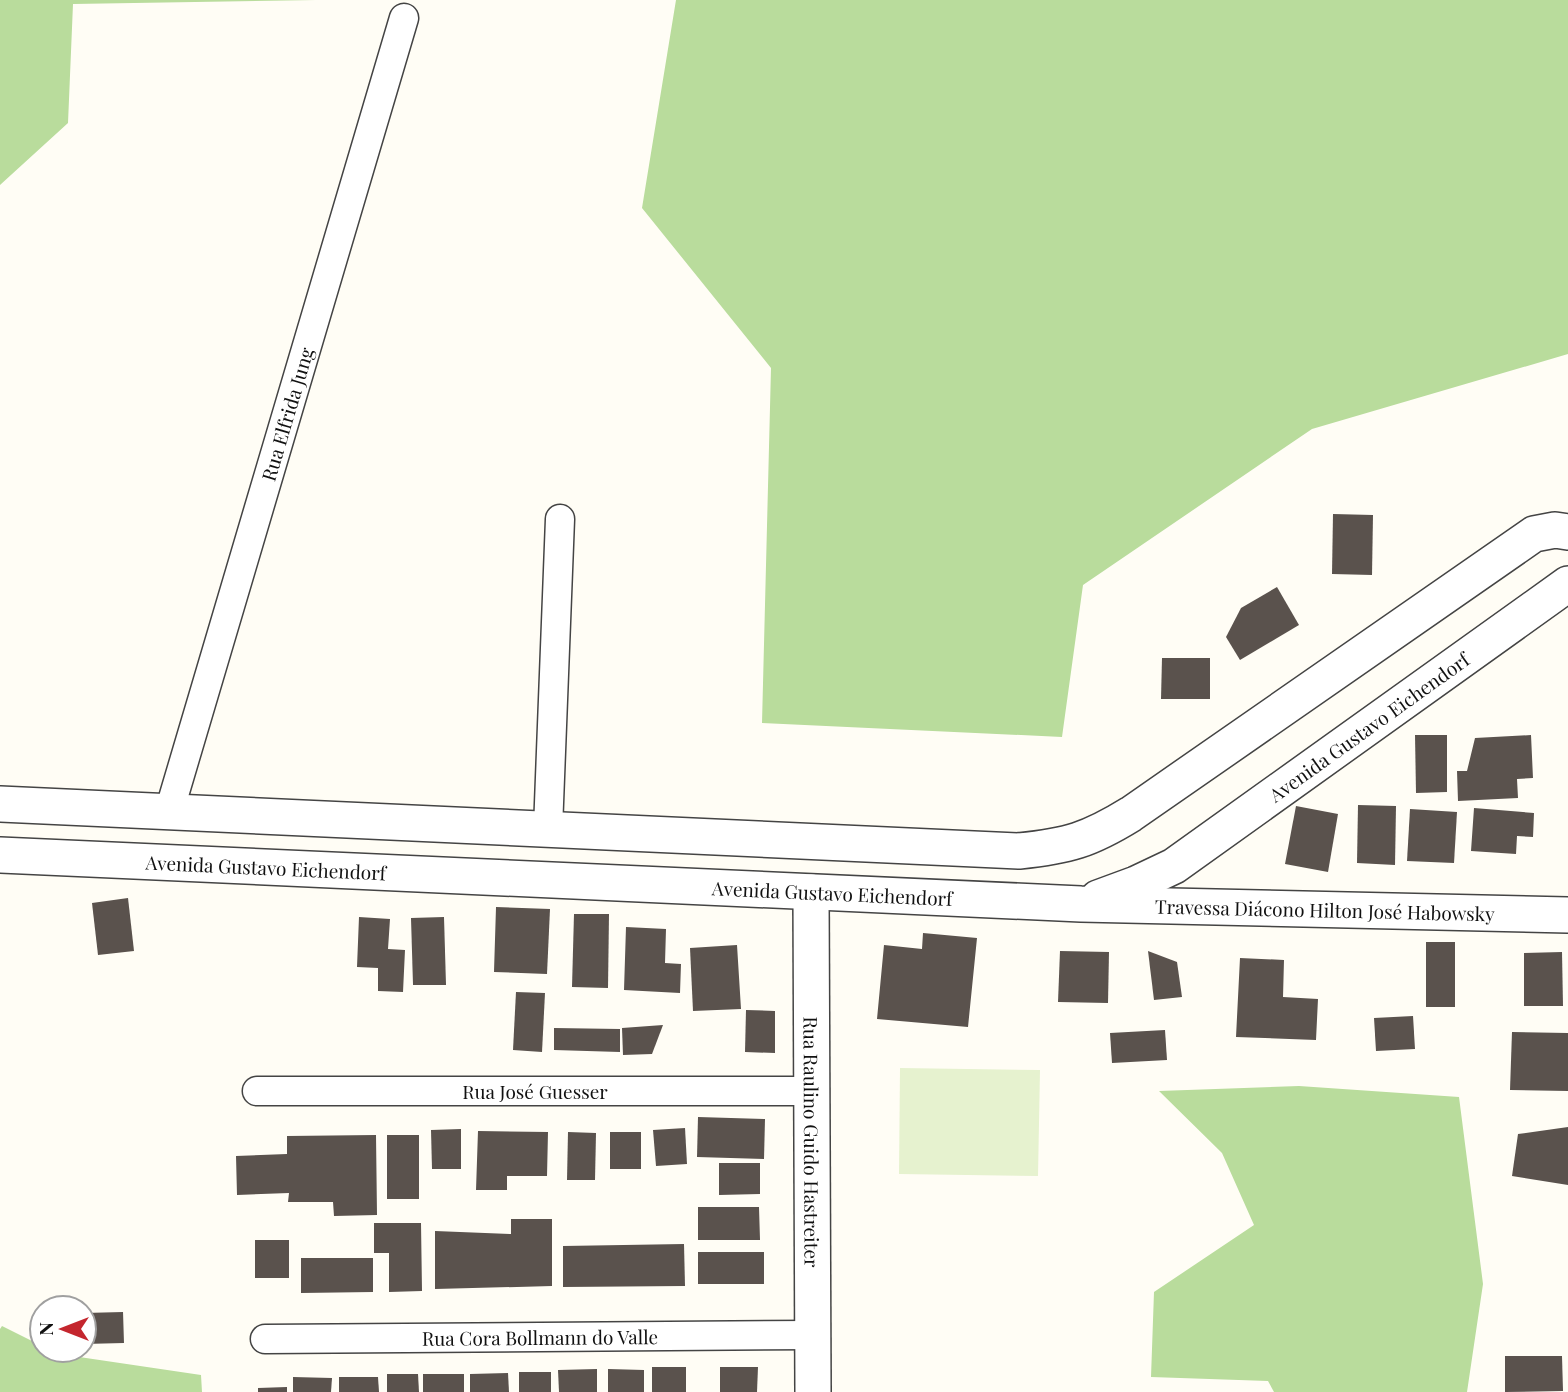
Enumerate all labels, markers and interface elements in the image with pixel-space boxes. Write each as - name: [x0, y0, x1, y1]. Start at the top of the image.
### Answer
- street label: Rua Elfrida Jung: [255, 344, 319, 484]
- street label: Avenida Gustavo Eichendorf: [1262, 645, 1476, 808]
- street label: Avenida Gustavo Eichendorf: [144, 849, 388, 886]
- street label: Avenida Gustavo Eichendorf: [710, 874, 955, 911]
- street label: Travessa Diácono Hilton José Habowsky: [1155, 893, 1495, 926]
- street label: Rua Raulino Guido Hastreiter: [798, 1016, 826, 1268]
- street label: Rua José Guesser: [462, 1078, 608, 1104]
- north arrow: [28, 1294, 98, 1364]
- text: N: [32, 1322, 58, 1336]
- street label: Rua Cora Bollmann do Valle: [422, 1323, 658, 1351]

